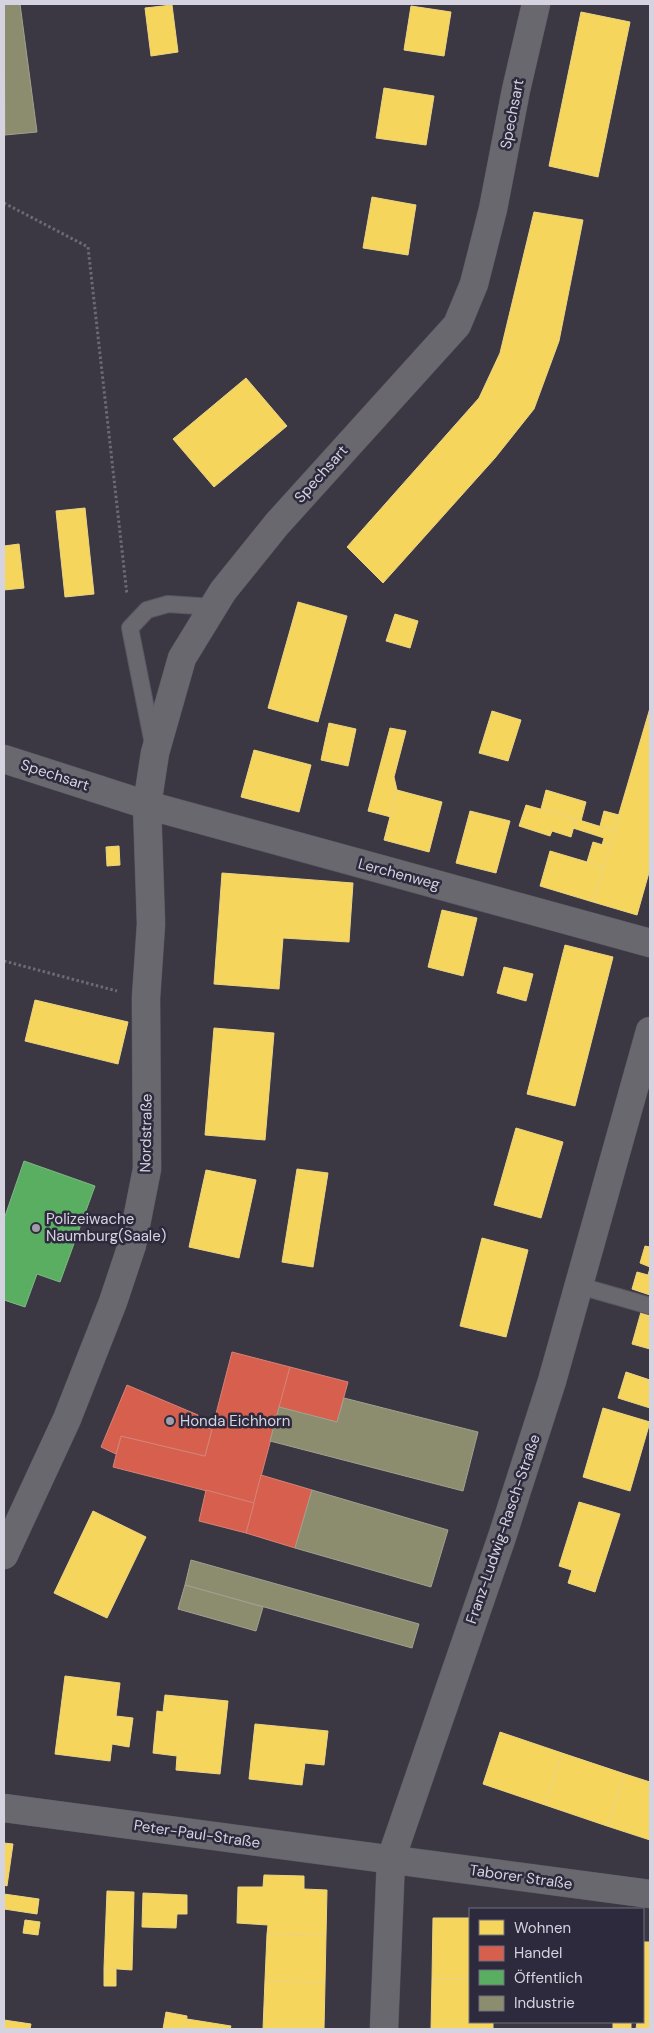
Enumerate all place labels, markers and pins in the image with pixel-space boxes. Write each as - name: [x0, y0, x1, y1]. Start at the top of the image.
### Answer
- place label: Polizeiwache Naumburg(Saale): [46, 1209, 166, 1246]
- marker: Polizeiwache Naumburg(Saale): [30, 1222, 42, 1234]
- place label: Honda Eichhorn: [180, 1411, 290, 1431]
- marker: Honda Eichhorn: [164, 1415, 176, 1427]

